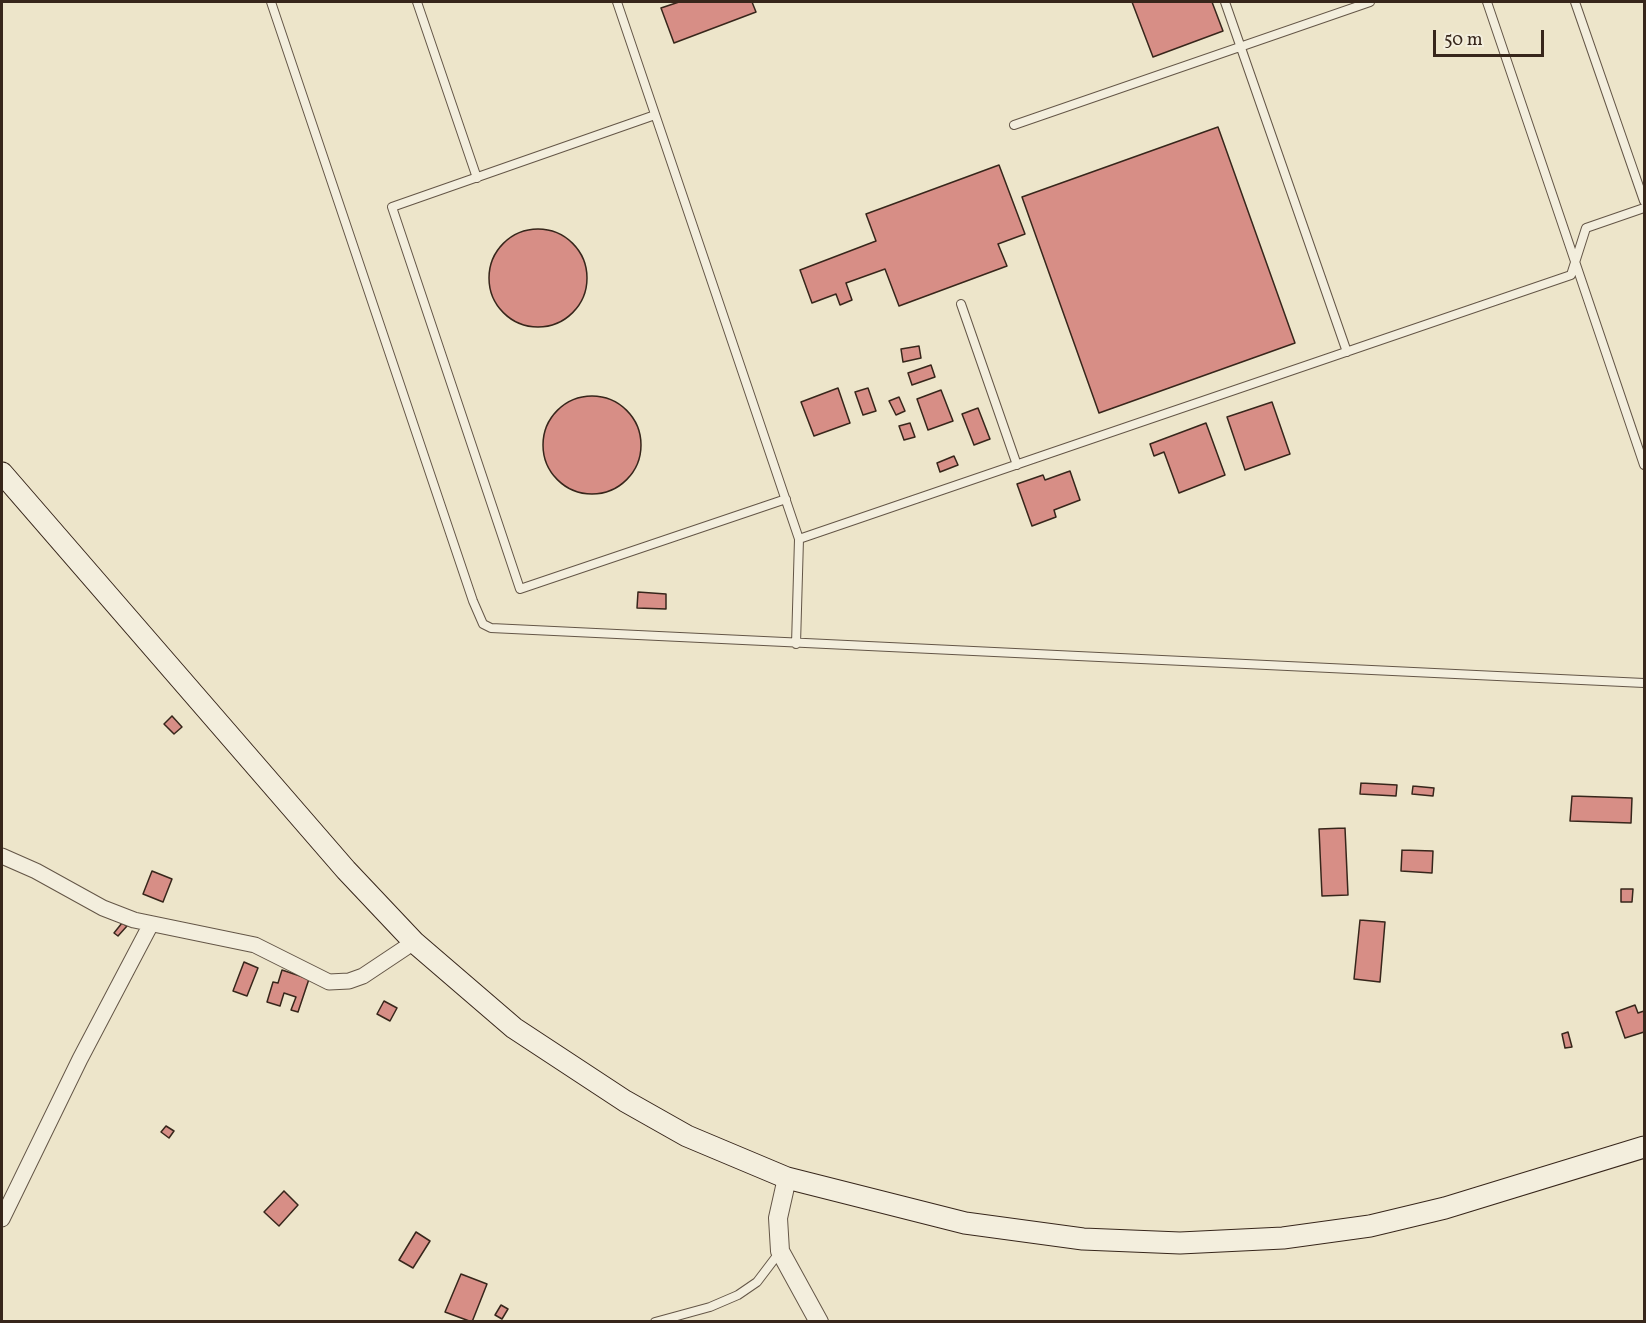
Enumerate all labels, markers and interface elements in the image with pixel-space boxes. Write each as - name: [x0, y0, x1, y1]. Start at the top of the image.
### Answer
- scale bar: [1436, 18, 1547, 56]
- text: 50 m: [1444, 28, 1483, 53]

